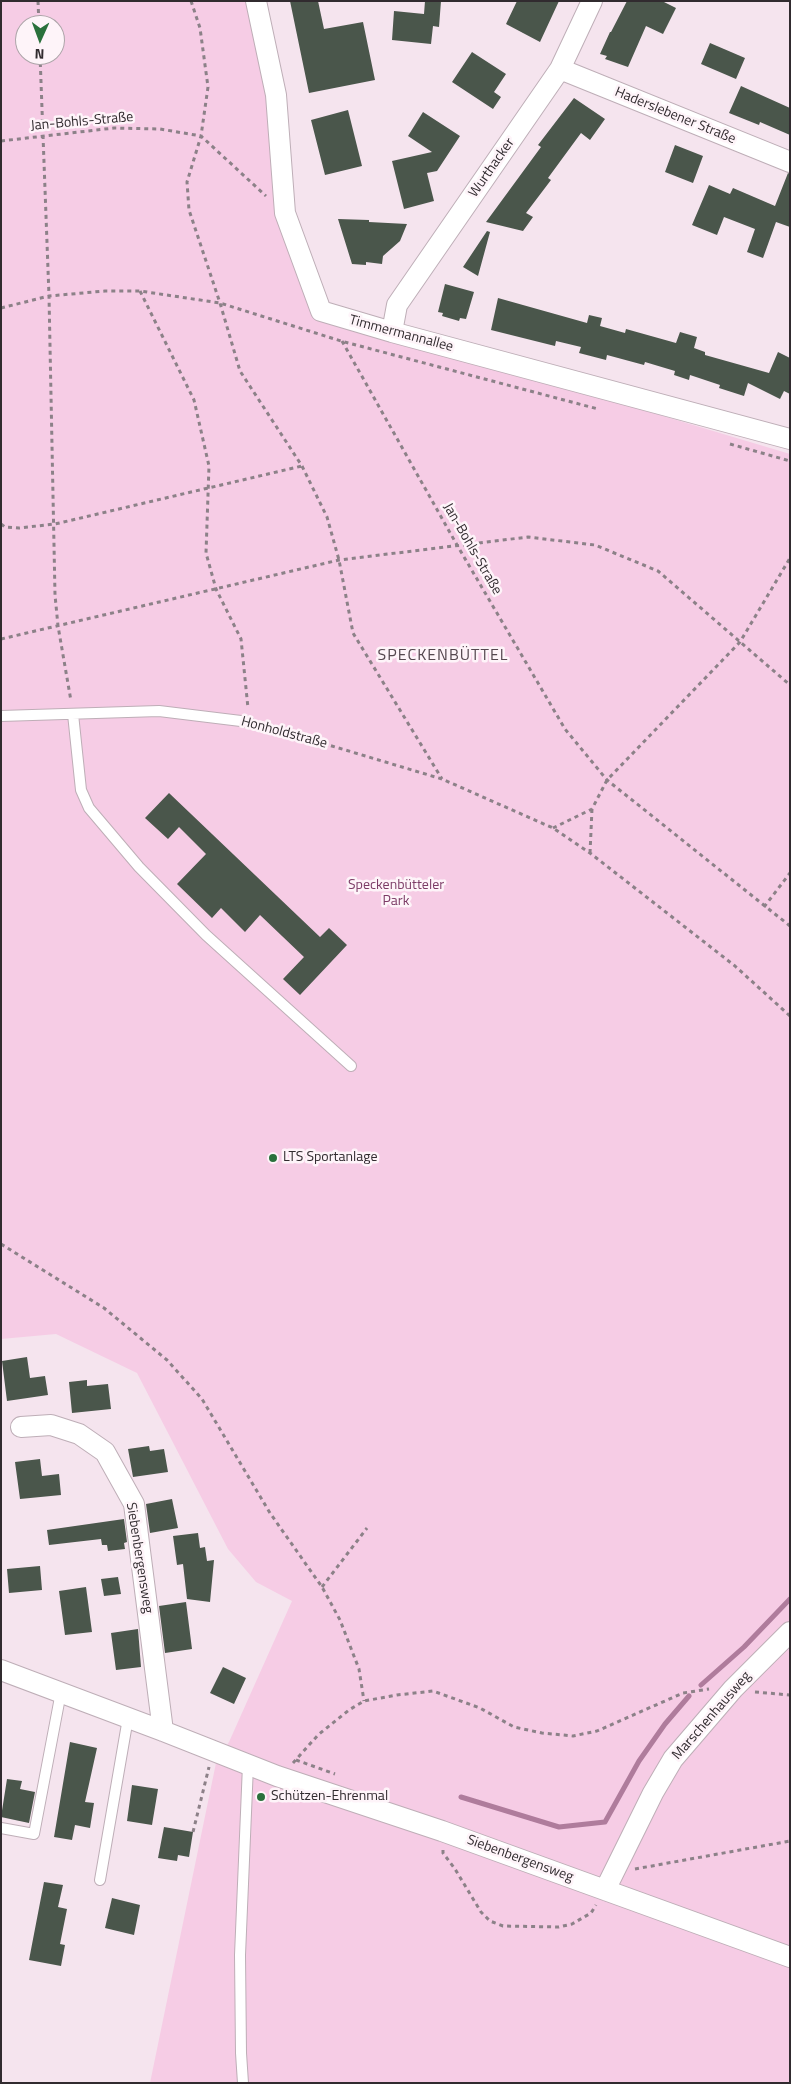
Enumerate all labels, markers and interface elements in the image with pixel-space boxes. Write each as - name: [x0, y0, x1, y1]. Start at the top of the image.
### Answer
- north arrow: [15, 15, 65, 65]
- text: N: [34, 44, 45, 65]
- street label: Haderslebener Straße: [612, 84, 738, 148]
- street label: Jan-Bohls-Straße: [30, 109, 134, 135]
- street label: Wurthacker: [465, 135, 519, 201]
- street label: Timmermannallee: [347, 312, 455, 356]
- street label: Jan-Bohls-Straße: [439, 500, 505, 598]
- district label: SPECKENBÜTTEL: [376, 646, 510, 666]
- street label: Honholdstraße: [239, 713, 329, 753]
- park label: Speckenbütteler Park: [348, 878, 444, 910]
- place label: LTS Sportanlage: [283, 1150, 378, 1166]
- marker: LTS Sportanlage: [267, 1152, 279, 1164]
- street label: Siebenbergensweg: [122, 1501, 156, 1615]
- street label: Marschenhausweg: [669, 1668, 755, 1764]
- place label: Schützen-Ehrenmal: [271, 1789, 388, 1805]
- marker: Schützen-Ehrenmal: [255, 1791, 267, 1803]
- street label: Siebenbergensweg: [465, 1832, 575, 1886]

